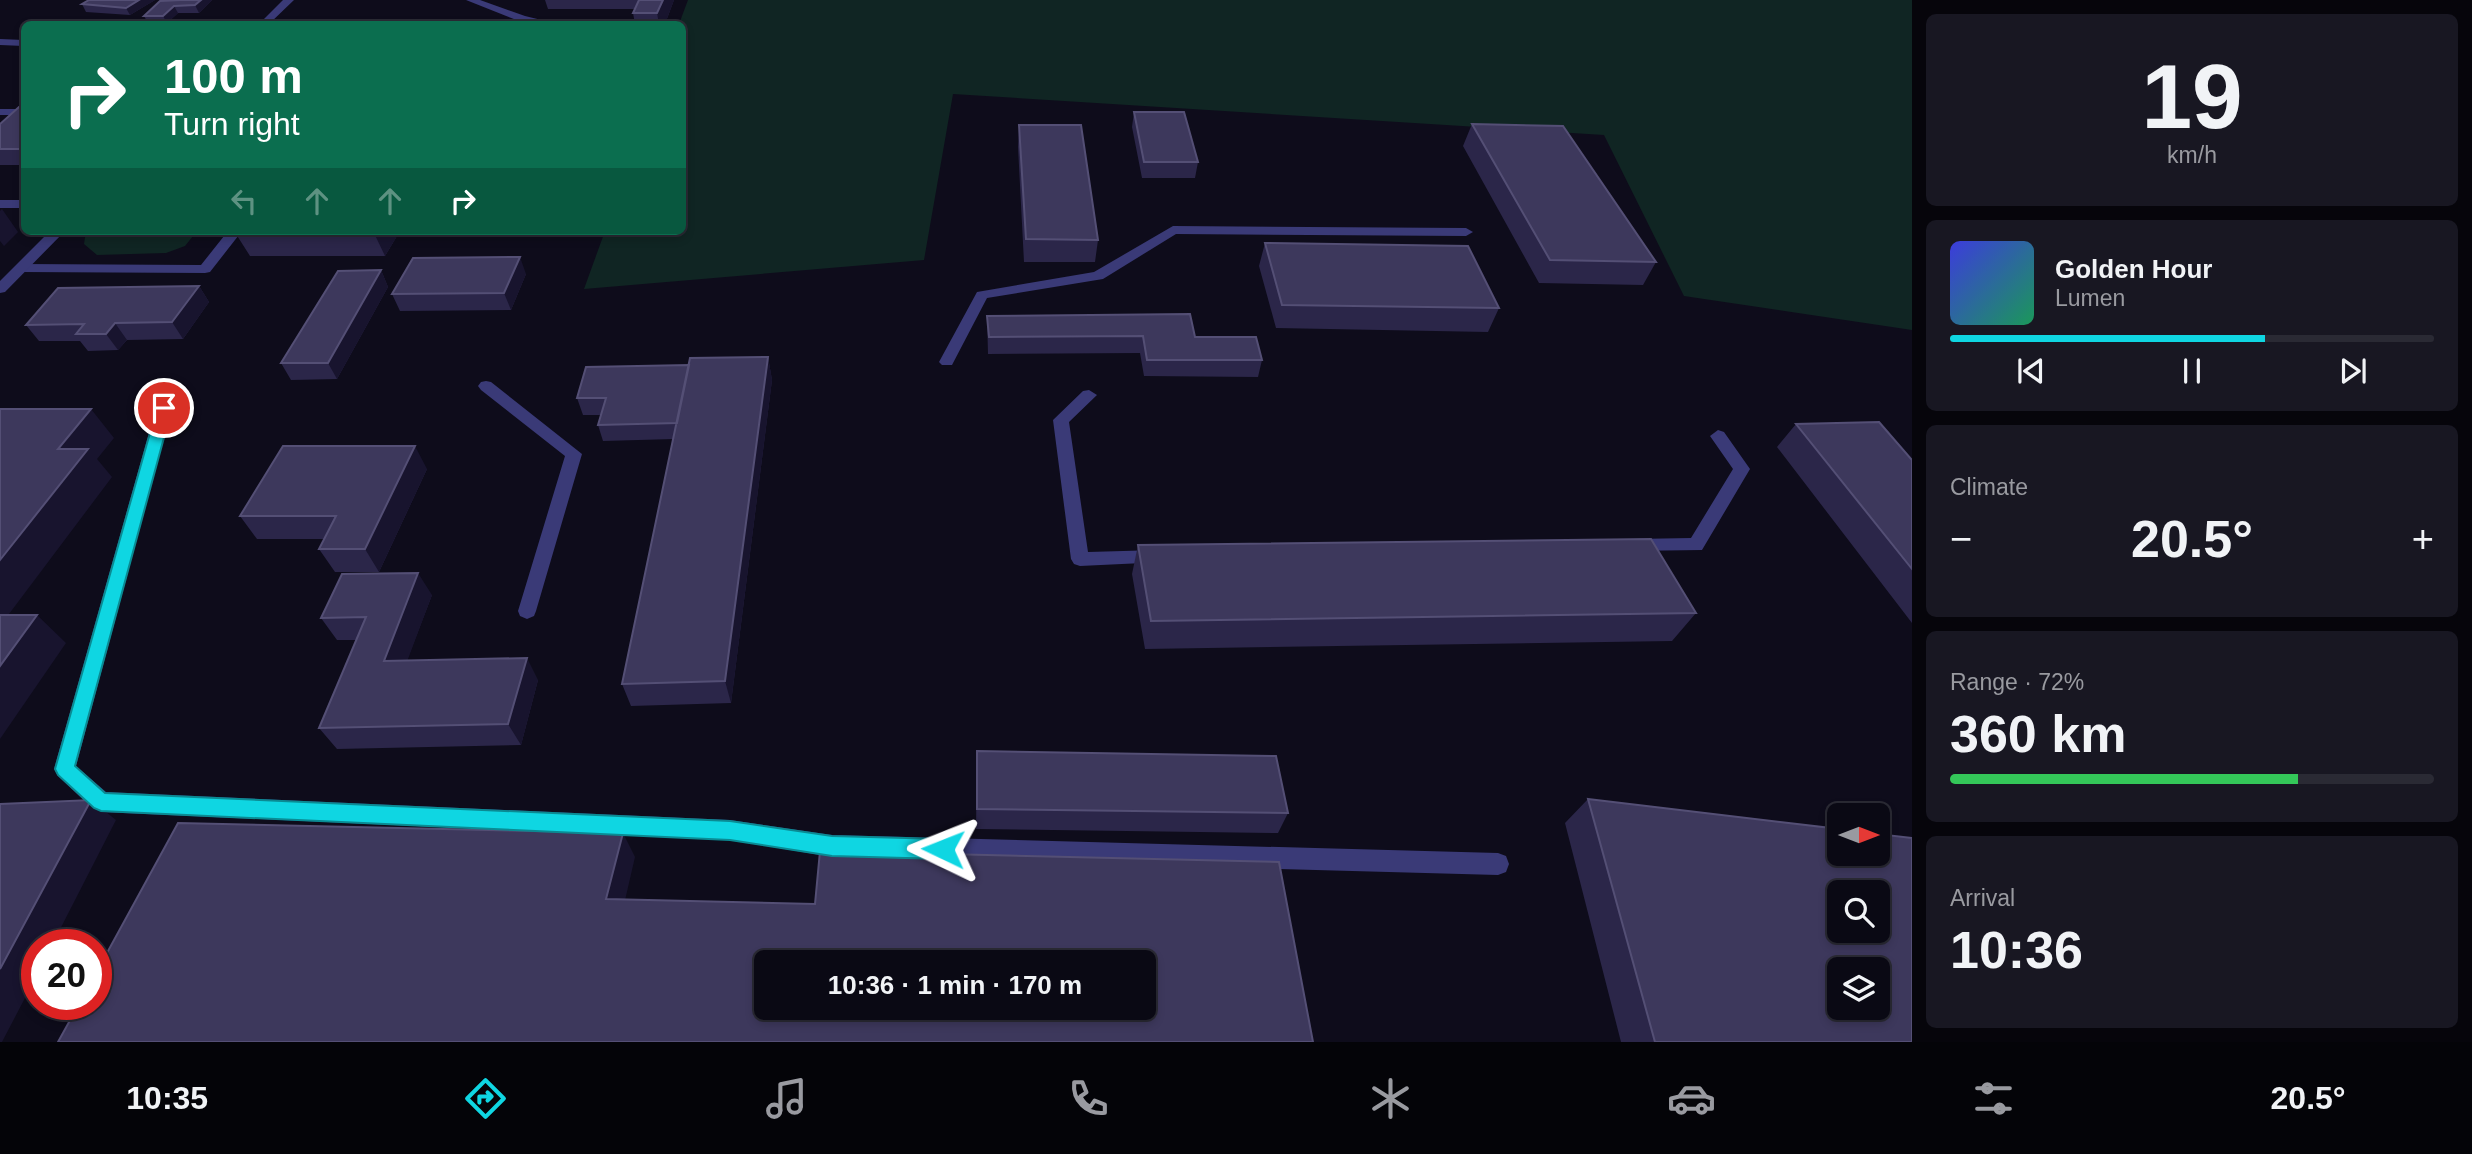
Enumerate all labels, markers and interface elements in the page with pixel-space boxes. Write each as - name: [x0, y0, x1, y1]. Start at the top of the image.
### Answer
- text: 19: [2141, 46, 2243, 147]
- icon: right: [49, 49, 140, 140]
- text: 100 m: [164, 49, 303, 103]
- text: Turn right: [164, 106, 300, 142]
- text: km/h: [2167, 142, 2217, 168]
- icon: left: [225, 182, 263, 220]
- icon: ahead: [298, 182, 336, 220]
- icon: ahead: [371, 182, 409, 220]
- icon: right: [444, 182, 482, 220]
- text: Golden Hour: [2055, 254, 2212, 284]
- text: Lumen: [2055, 285, 2125, 311]
- icon: previous: [2012, 352, 2050, 390]
- icon: pause: [2173, 352, 2211, 390]
- icon: next: [2334, 352, 2372, 390]
- pin: [134, 378, 194, 438]
- icon: arrive: [145, 389, 183, 427]
- text: Climate: [1950, 474, 2028, 500]
- text: 20.5°: [2131, 510, 2253, 568]
- text: −: [1950, 518, 1972, 560]
- text: +: [2412, 518, 2434, 560]
- text: Range · 72%: [1950, 669, 2084, 695]
- text: 360 km: [1950, 705, 2126, 763]
- north arrow: [1827, 803, 1890, 866]
- map controls: [1827, 803, 1890, 1020]
- position arrow: [906, 812, 980, 886]
- button: search: [1827, 880, 1890, 943]
- text: Arrival: [1950, 885, 2015, 911]
- text: 10:36: [1950, 921, 2083, 979]
- speed limit sign: 20: [21, 929, 112, 1020]
- button: layers: [1827, 957, 1890, 1020]
- text: 10:36 · 1 min · 170 m: [828, 970, 1082, 1000]
- icon: directions: [461, 1074, 510, 1123]
- icon: music: [762, 1074, 811, 1123]
- icon: phone: [1064, 1074, 1113, 1123]
- icon: climate: [1366, 1074, 1415, 1123]
- icon: car: [1667, 1074, 1716, 1123]
- icon: filters: [1969, 1074, 2018, 1123]
- text: 10:35: [126, 1080, 208, 1116]
- text: 20.5°: [2271, 1080, 2346, 1116]

